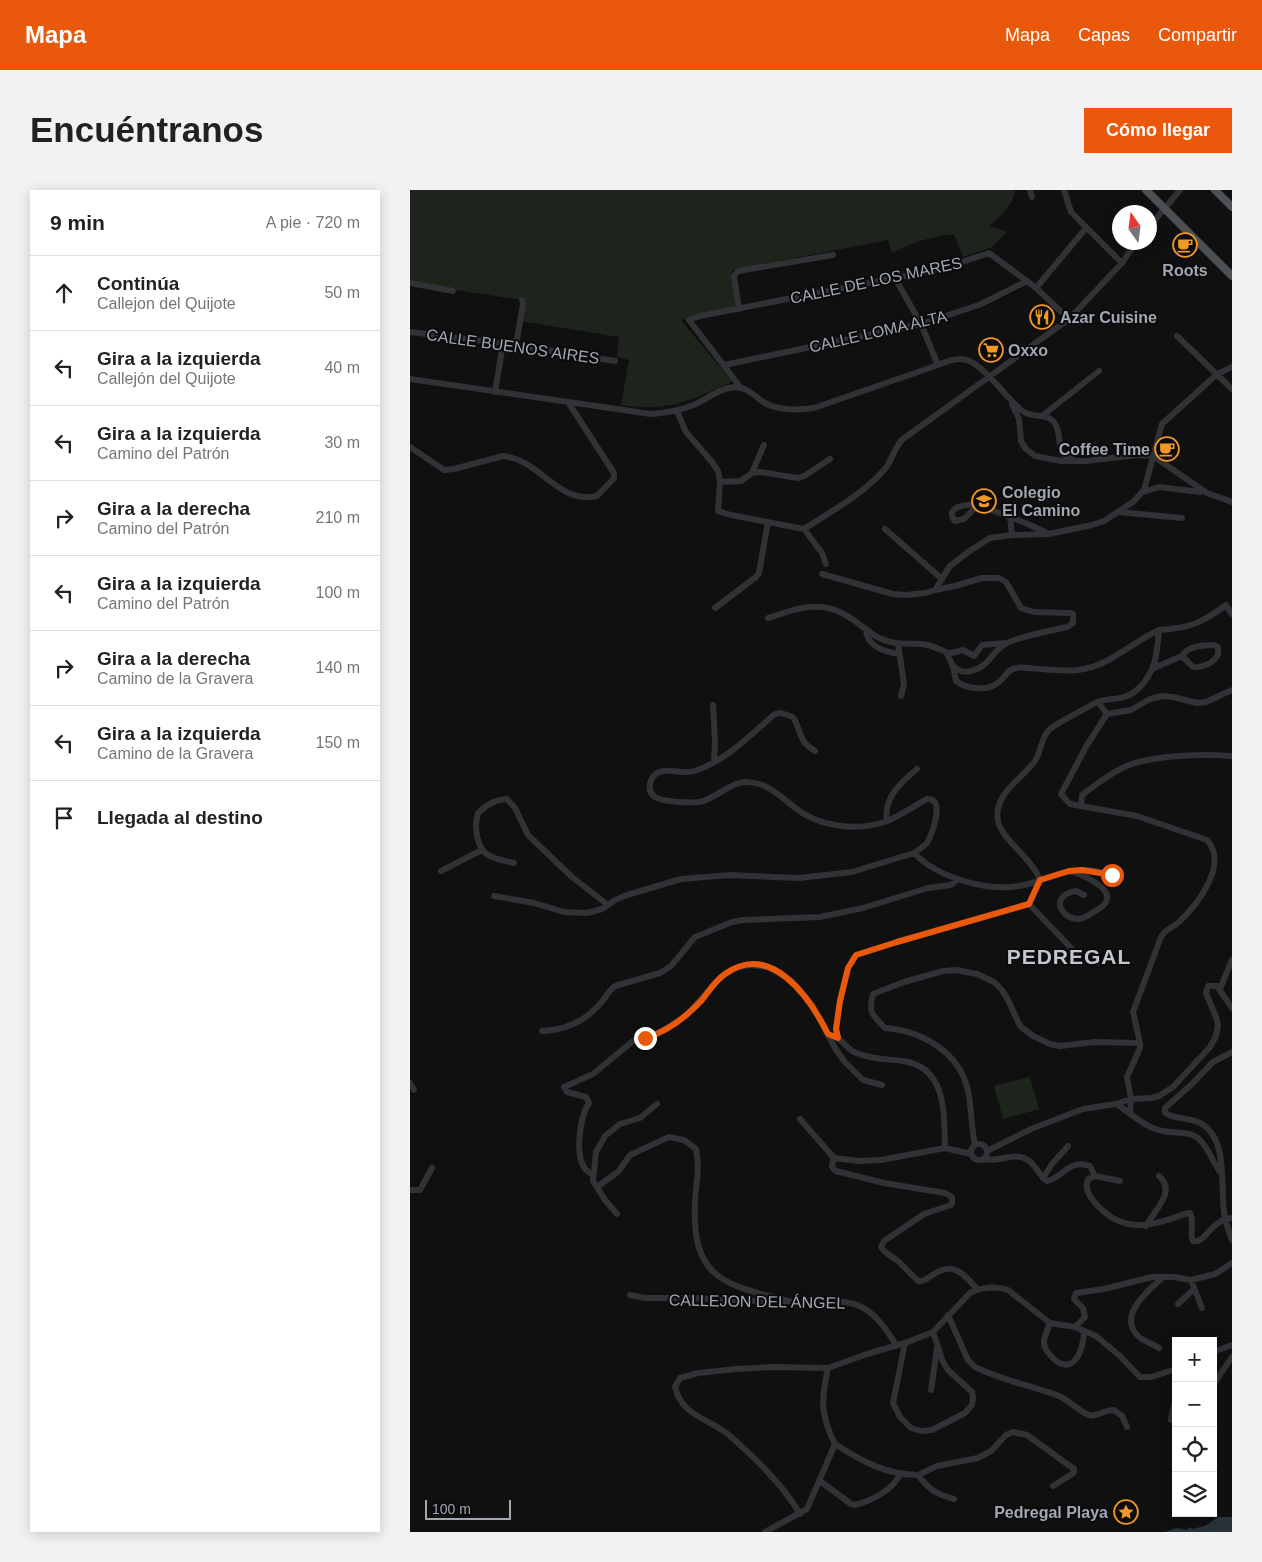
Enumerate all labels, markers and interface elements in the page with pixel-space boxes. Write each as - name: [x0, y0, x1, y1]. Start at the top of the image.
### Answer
- text: Mapa: [25, 21, 86, 48]
- text: Mapa: [1005, 25, 1050, 45]
- text: Capas: [1078, 25, 1130, 45]
- text: Compartir: [1158, 25, 1237, 45]
- button: Cómo llegar: [1084, 108, 1232, 153]
- text: Encuéntranos: [30, 110, 263, 149]
- north arrow: [1112, 205, 1157, 250]
- text: 9 min: [50, 211, 105, 234]
- text: A pie · 720 m: [266, 214, 360, 231]
- cafe icon: Roots: [1172, 232, 1198, 258]
- street label: CALLE DE LOS MARES: [789, 254, 964, 307]
- place label: Roots: [1162, 262, 1208, 279]
- text: Continúa: [97, 273, 179, 294]
- icon: ahead: [50, 279, 78, 307]
- text: 50 m: [324, 284, 360, 301]
- text: Callejon del Quijote: [97, 295, 236, 312]
- restaurant icon: Azar Cuisine: [1029, 304, 1055, 330]
- street label: CALLE LOMA ALTA: [808, 307, 949, 356]
- place label: Azar Cuisine: [1060, 309, 1157, 326]
- street label: CALLE BUENOS AIRES: [425, 326, 600, 367]
- supermarket icon: Oxxo: [978, 337, 1004, 363]
- place label: Oxxo: [1008, 342, 1048, 359]
- text: Gira a la izquierda: [97, 348, 261, 369]
- icon: left: [50, 354, 78, 382]
- text: 40 m: [324, 359, 360, 376]
- text: Callejón del Quijote: [97, 370, 236, 387]
- text: Gira a la izquierda: [97, 423, 261, 444]
- icon: left: [50, 429, 78, 457]
- text: 30 m: [324, 434, 360, 451]
- cafe icon: Coffee Time: [1154, 436, 1180, 462]
- place label: Coffee Time: [1059, 441, 1150, 458]
- text: Camino del Patrón: [97, 445, 230, 462]
- place label: Colegio El Camino: [1002, 484, 1080, 519]
- school or university icon: Colegio El Camino: [971, 488, 997, 514]
- text: Gira a la derecha: [97, 498, 250, 519]
- icon: right: [50, 504, 78, 532]
- text: 210 m: [316, 509, 360, 526]
- text: Camino del Patrón: [97, 520, 230, 537]
- text: Gira a la izquierda: [97, 573, 261, 594]
- icon: left: [50, 579, 78, 607]
- text: 100 m: [316, 584, 360, 601]
- text: Camino del Patrón: [97, 595, 230, 612]
- text: Gira a la derecha: [97, 648, 250, 669]
- icon: right: [50, 654, 78, 682]
- text: 140 m: [316, 659, 360, 676]
- text: Camino de la Gravera: [97, 670, 254, 687]
- text: Gira a la izquierda: [97, 723, 261, 744]
- icon: left: [50, 729, 78, 757]
- text: 150 m: [316, 734, 360, 751]
- text: Camino de la Gravera: [97, 745, 254, 762]
- icon: arrive: [50, 804, 78, 832]
- text: Llegada al destino: [97, 807, 263, 828]
- route start: [1101, 864, 1124, 887]
- district label: PEDREGAL: [1007, 945, 1131, 968]
- route end: [634, 1027, 657, 1050]
- street label: CALLEJON DEL ÁNGEL: [669, 1290, 845, 1312]
- map controls: [1172, 1337, 1217, 1517]
- button: +: [1172, 1337, 1217, 1382]
- button: −: [1172, 1382, 1217, 1427]
- button: locate: [1172, 1427, 1217, 1472]
- button: layers: [1172, 1472, 1217, 1517]
- scale bar: [425, 1497, 511, 1520]
- place icon: Pedregal Playa: [1113, 1499, 1139, 1525]
- text: 100 m: [432, 1501, 471, 1517]
- place label: Pedregal Playa: [994, 1504, 1108, 1521]

